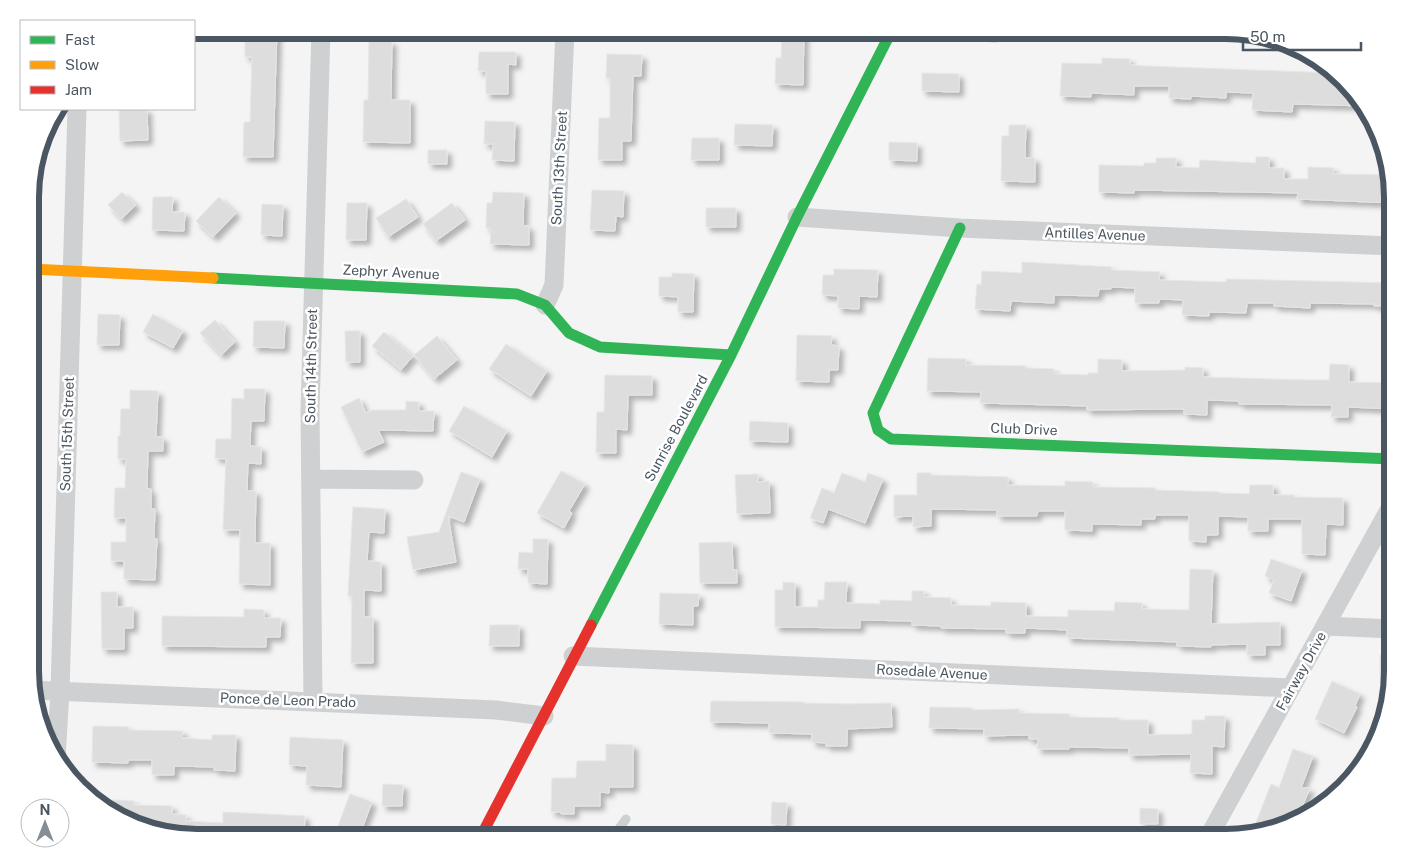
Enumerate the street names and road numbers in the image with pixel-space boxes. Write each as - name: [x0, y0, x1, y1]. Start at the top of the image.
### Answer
- street label: South 13th Street: [548, 110, 570, 226]
- street label: Antilles Avenue: [1044, 224, 1146, 244]
- street label: Zephyr Avenue: [342, 261, 440, 283]
- street label: South 14th Street: [302, 309, 320, 423]
- street label: Sunrise Boulevard: [641, 372, 711, 484]
- street label: South 15th Street: [57, 376, 77, 492]
- street label: Club Drive: [990, 420, 1058, 438]
- street label: Fairway Drive: [1273, 629, 1329, 713]
- street label: Rosedale Avenue: [876, 661, 988, 683]
- street label: Ponce de Leon Prado: [220, 690, 356, 710]

